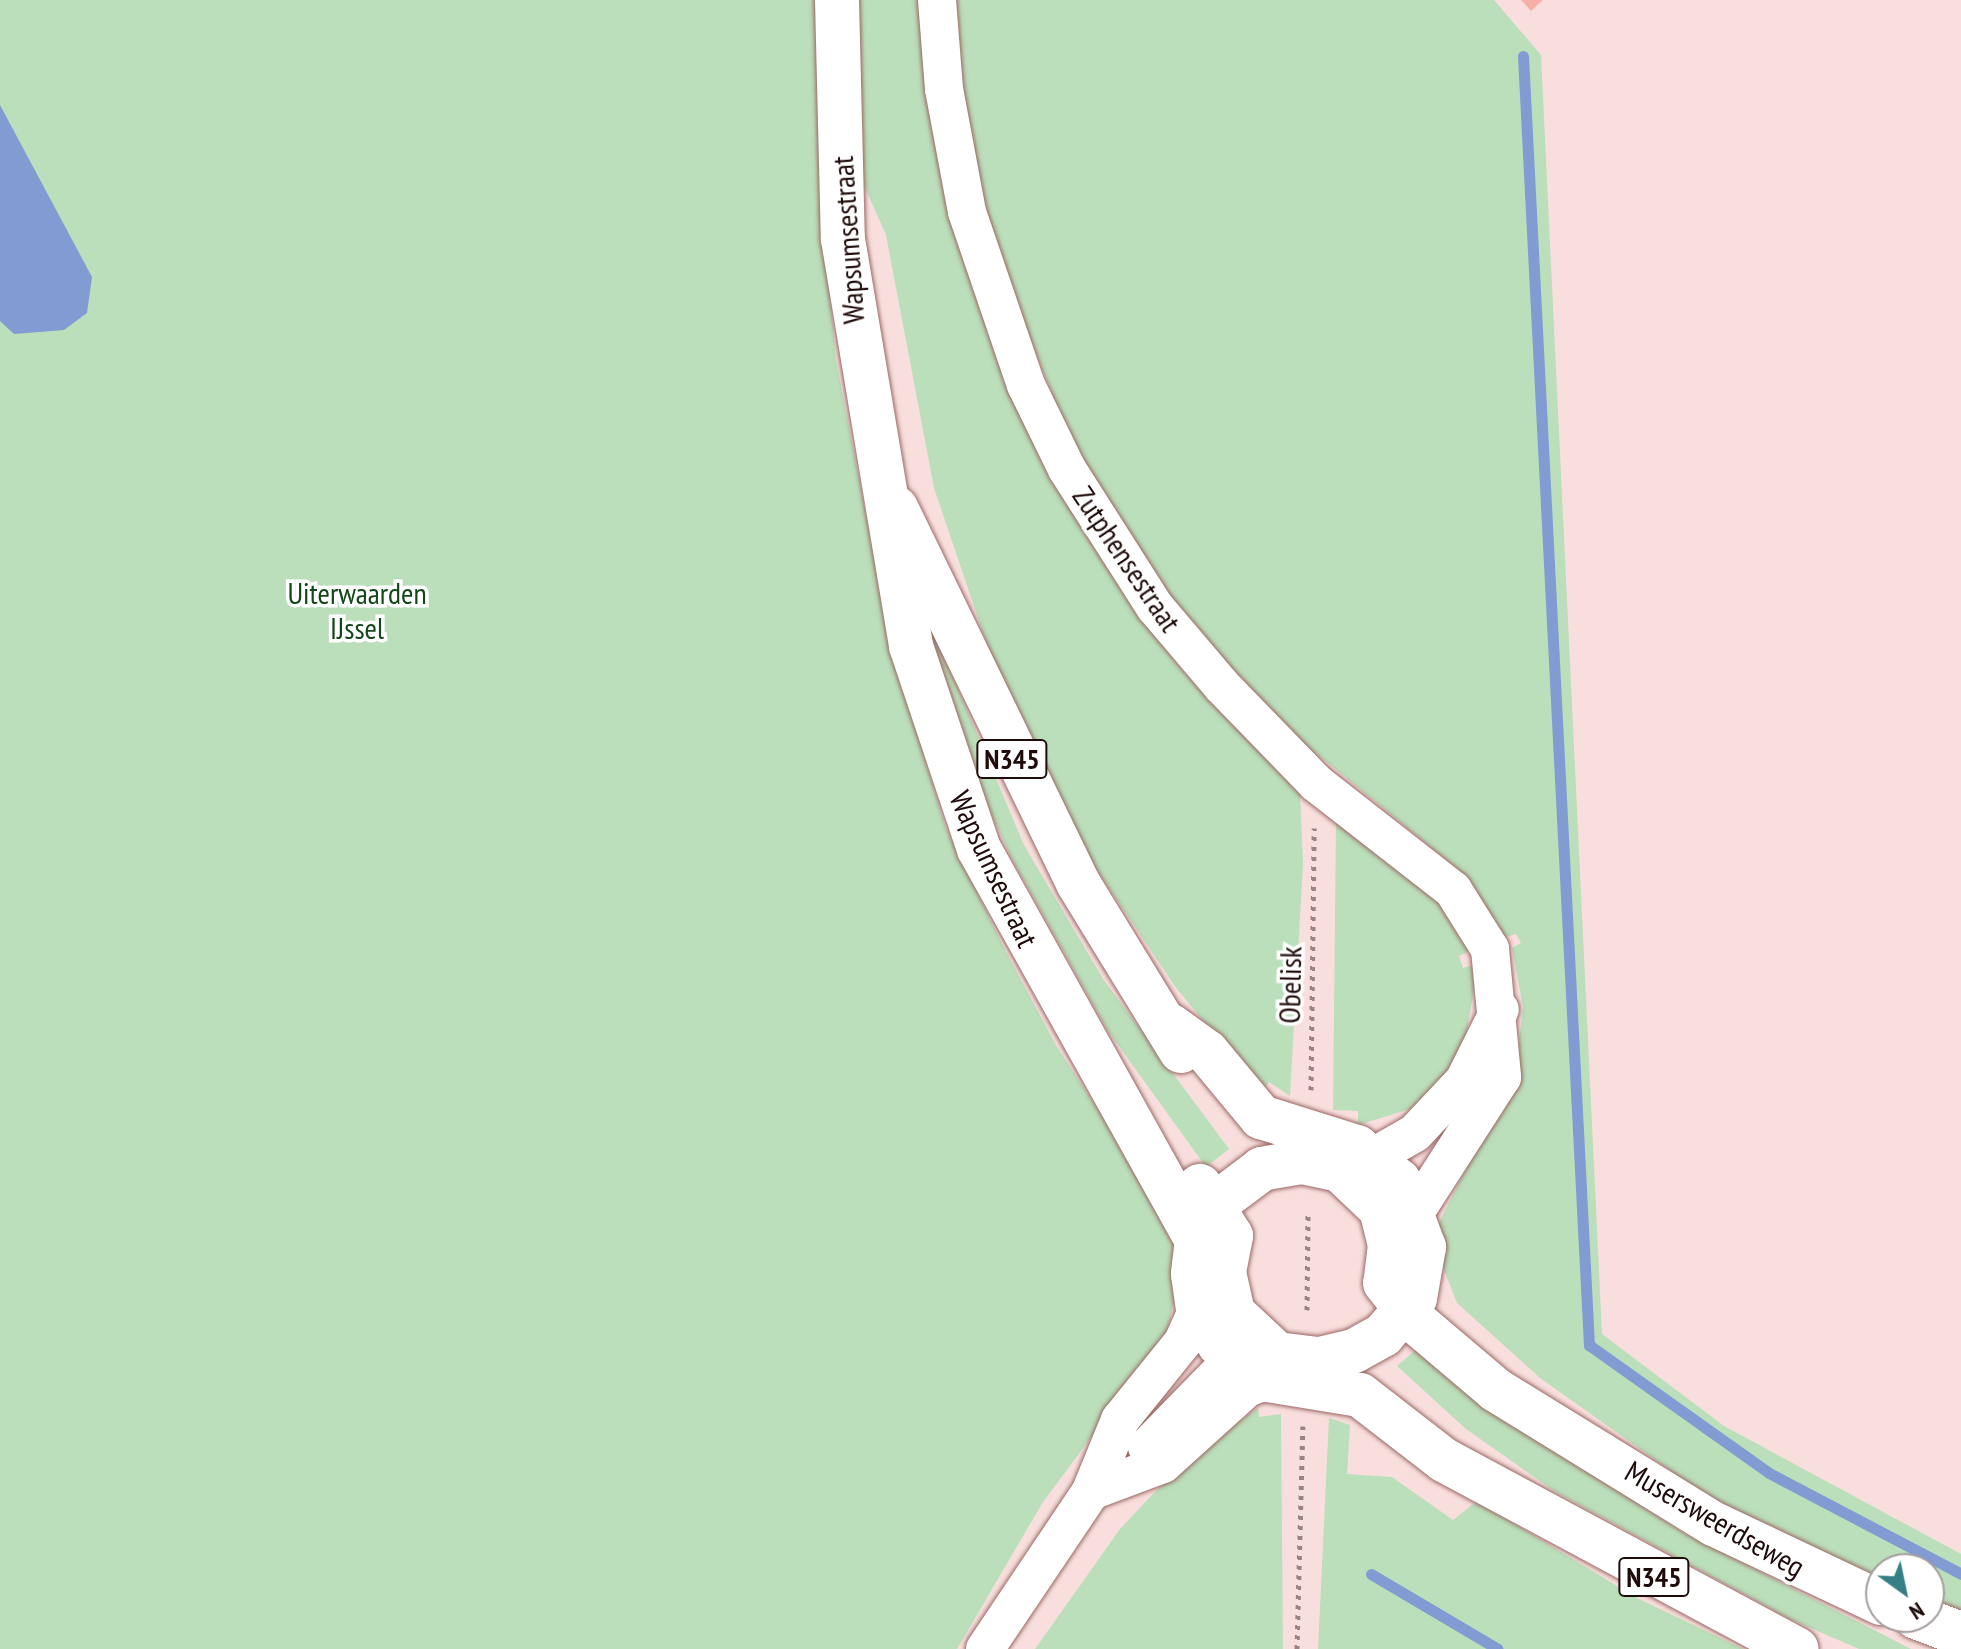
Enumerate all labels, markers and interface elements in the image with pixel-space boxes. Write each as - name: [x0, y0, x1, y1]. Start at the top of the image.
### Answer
- street label: Wapsumsestraat: [824, 155, 872, 325]
- street label: Zutphensestraat: [1065, 480, 1189, 638]
- park label: Uiterwaarden IJssel: [287, 575, 427, 646]
- road number: N345: [976, 735, 1048, 783]
- street label: Wapsumsestraat: [942, 785, 1046, 953]
- street label: Obelisk: [1271, 946, 1309, 1024]
- street label: Musersweerdseweg: [1619, 1453, 1811, 1585]
- road number: N345: [1618, 1553, 1690, 1601]
- north arrow: [1865, 1553, 1945, 1633]
- text: N: [1904, 1596, 1930, 1626]

